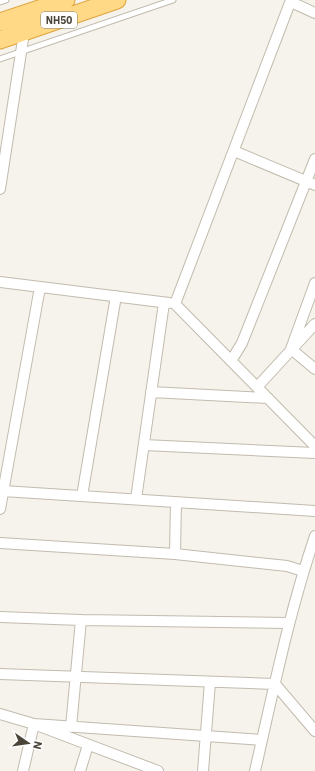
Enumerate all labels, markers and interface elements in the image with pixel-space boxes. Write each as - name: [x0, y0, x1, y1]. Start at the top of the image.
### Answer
- road number: NH50: [41, 12, 77, 28]
- north arrow: [8, 723, 48, 763]
- text: N: [30, 740, 45, 751]

